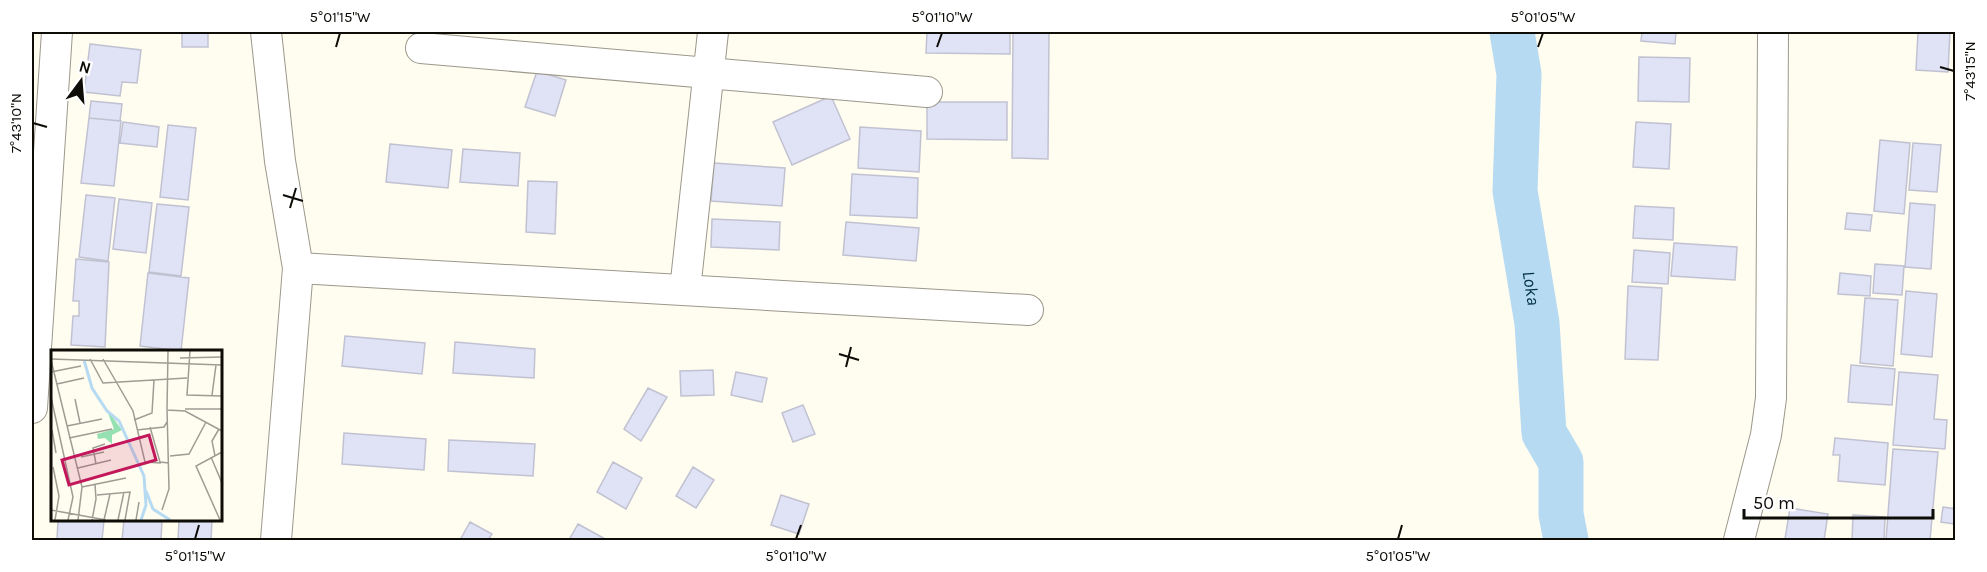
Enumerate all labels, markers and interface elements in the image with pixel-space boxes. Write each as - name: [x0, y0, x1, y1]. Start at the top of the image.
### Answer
- text: 5°01'15"W: [310, 8, 371, 26]
- text: 5°01'10"W: [911, 8, 973, 26]
- text: 5°01'05"W: [1511, 8, 1576, 26]
- text: 7°43'15"N: [1961, 41, 1979, 101]
- north arrow: [51, 51, 111, 111]
- text: N: [77, 56, 93, 78]
- text: 7°43'10"N: [7, 93, 25, 153]
- water label: Loka: [1517, 269, 1545, 307]
- inset map: [51, 350, 222, 521]
- scale bar: [1744, 482, 1933, 520]
- text: 50 m: [1753, 492, 1795, 514]
- text: 5°01'15"W: [165, 547, 226, 565]
- text: 5°01'10"W: [765, 547, 827, 565]
- text: 5°01'05"W: [1366, 547, 1431, 565]

